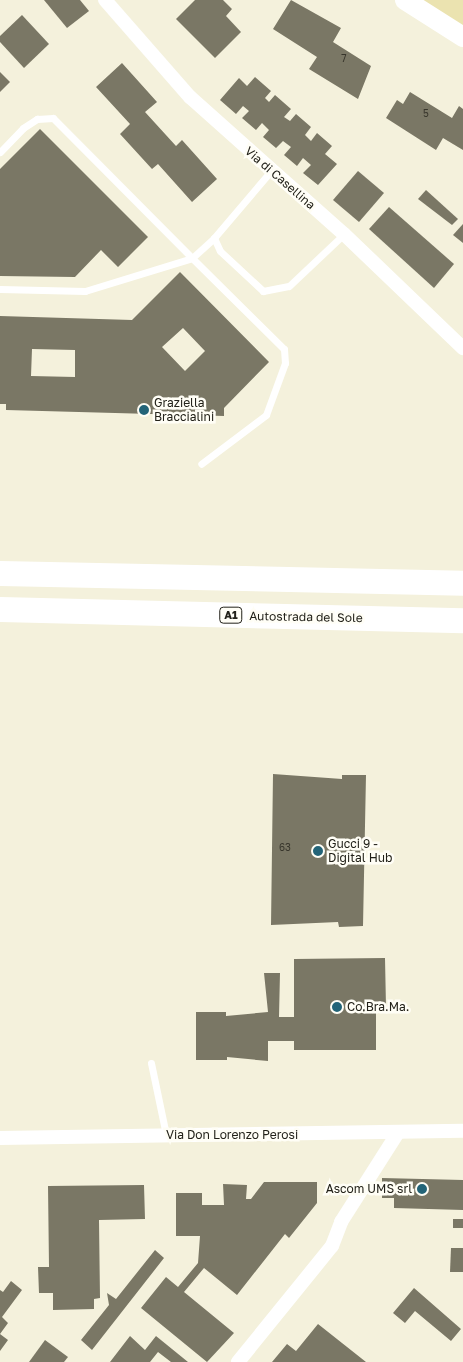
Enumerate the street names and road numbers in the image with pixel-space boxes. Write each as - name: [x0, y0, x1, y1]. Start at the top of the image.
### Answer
- street label: Via di Casellina: [242, 144, 318, 212]
- road number: A1: [218, 606, 244, 624]
- street label: Autostrada del Sole: [249, 609, 363, 625]
- street label: Via Don Lorenzo Perosi: [166, 1128, 298, 1142]

